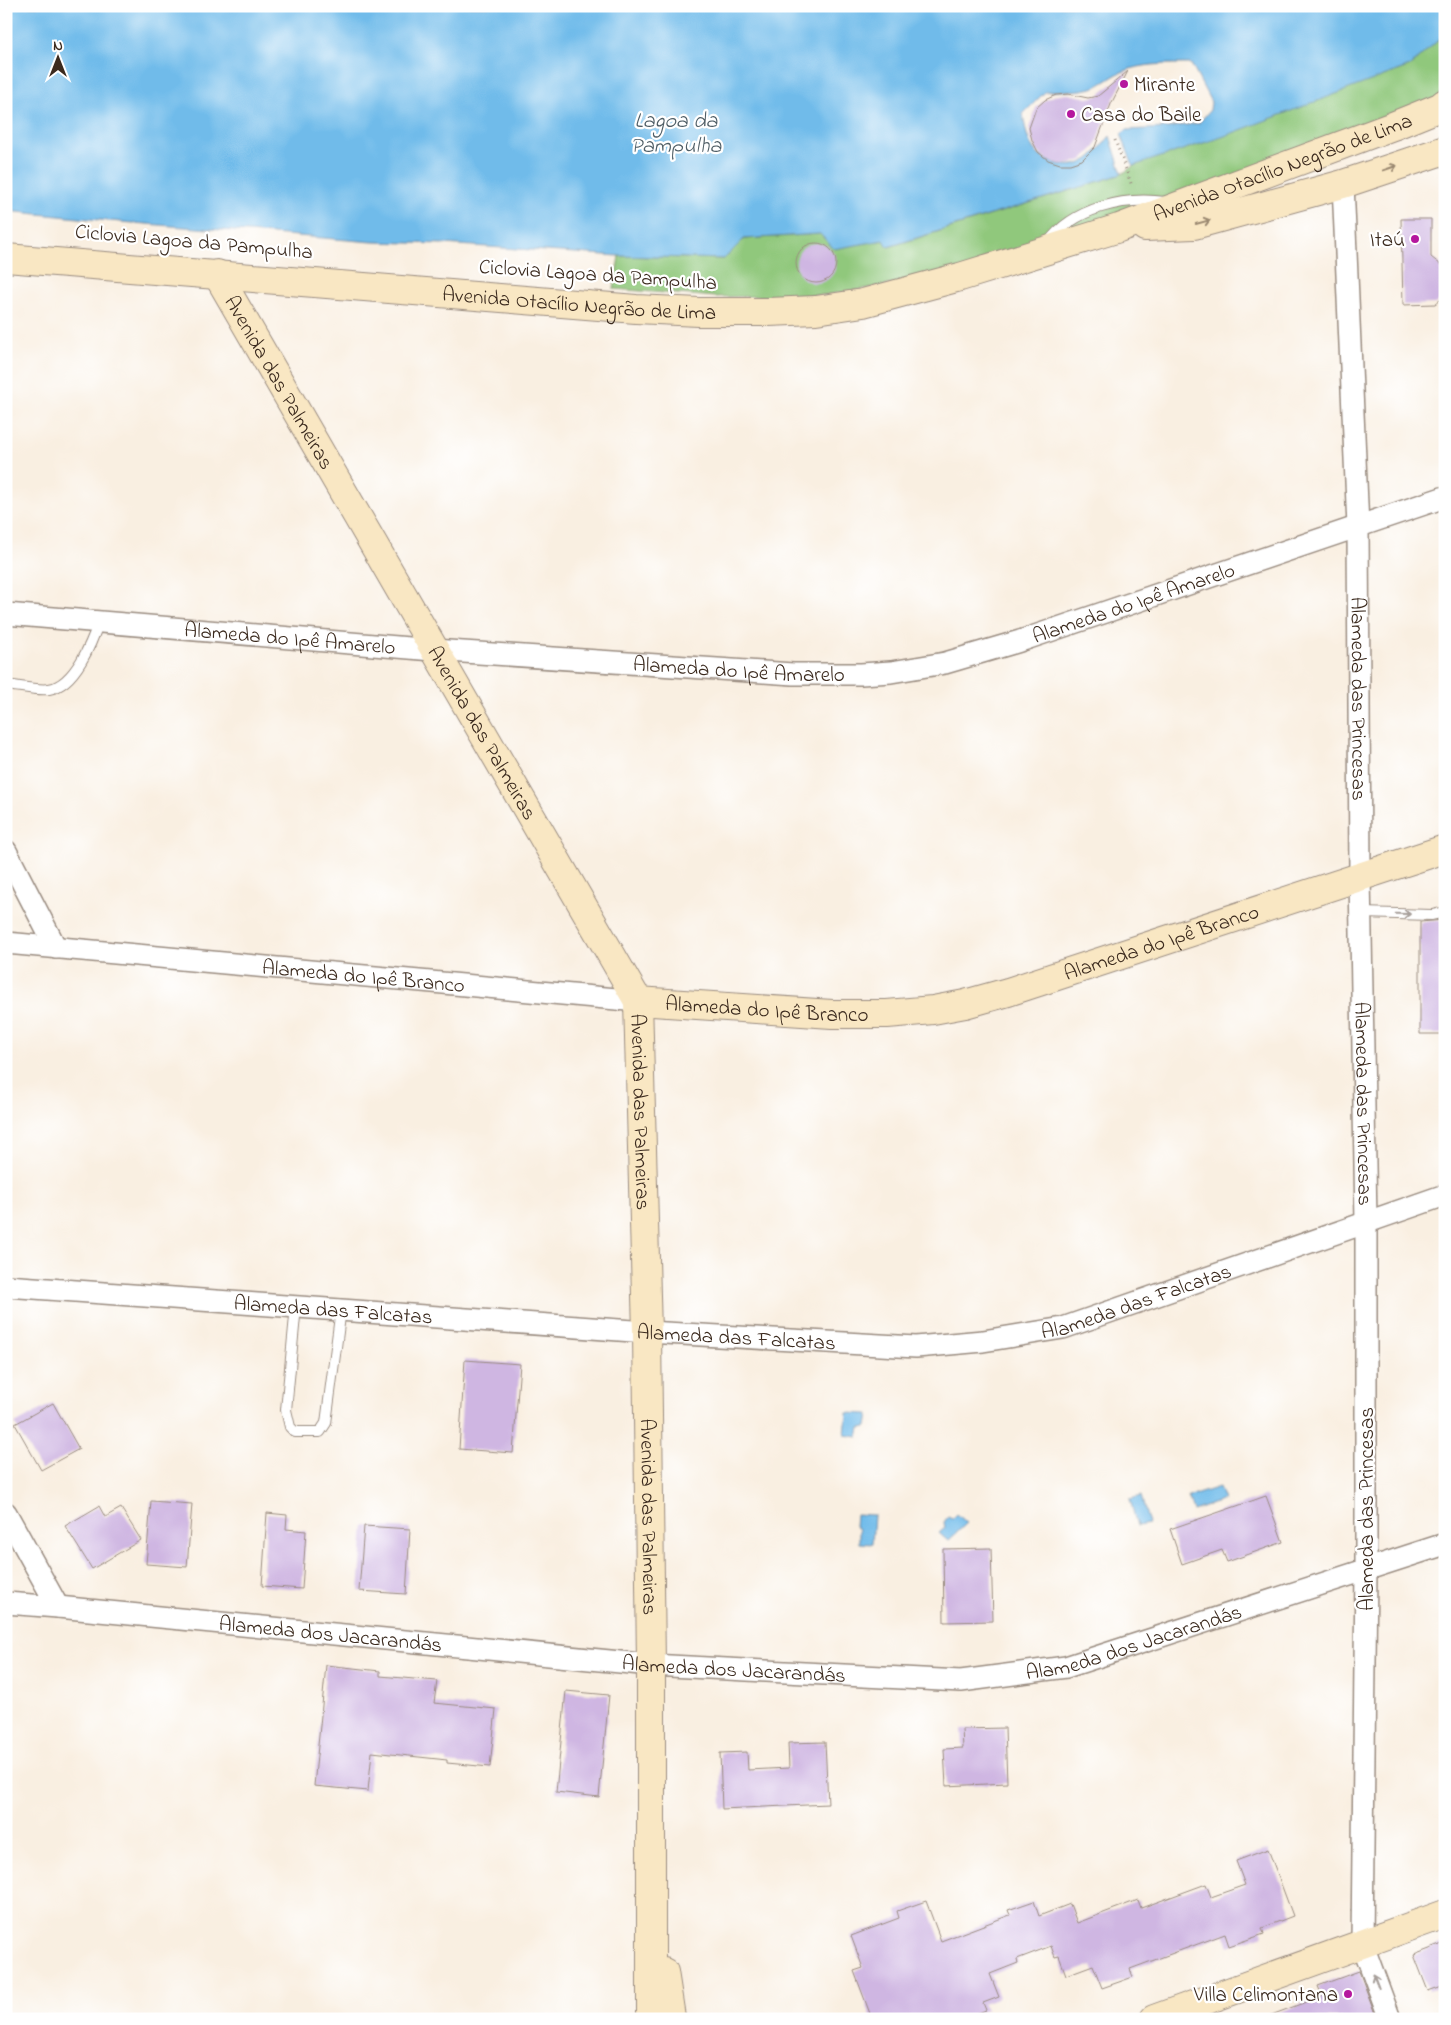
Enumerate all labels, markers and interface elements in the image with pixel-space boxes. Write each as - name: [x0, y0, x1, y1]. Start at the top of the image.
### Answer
- north arrow: [32, 32, 82, 82]
- text: N: [53, 36, 63, 57]
- place label: Mirante: [1134, 71, 1196, 101]
- marker: Mirante: [1118, 78, 1130, 90]
- place label: Casa do Baile: [1081, 101, 1202, 131]
- water label: Lagoa da Pampulha: [631, 106, 723, 163]
- street label: Avenida Otacílio Negrão de Lima: [1149, 107, 1417, 231]
- marker: Casa do Baile: [1065, 108, 1077, 120]
- one-way arrow: [1381, 163, 1397, 172]
- one-way arrow: [1194, 217, 1210, 227]
- street label: Ciclovia Lagoa da Pampulha: [73, 218, 314, 270]
- place label: Itaú: [1370, 226, 1405, 256]
- marker: Itaú: [1409, 233, 1421, 245]
- street label: Ciclovia Lagoa da Pampulha: [478, 253, 718, 301]
- street label: Avenida Otacílio Negrão de Lima: [441, 280, 716, 329]
- street label: Avenida das Palmeiras: [216, 291, 340, 476]
- street label: Alameda do Ipê Amarelo: [1029, 556, 1239, 653]
- street label: Alameda das Princesas: [1341, 597, 1373, 801]
- street label: Alameda do Ipê Amarelo: [183, 616, 397, 664]
- street label: Avenida das Palmeiras: [419, 641, 543, 826]
- street label: Alameda do Ipê Amarelo: [632, 650, 845, 691]
- street label: Alameda do Ipê Branco: [1060, 898, 1263, 990]
- one-way arrow: [1394, 909, 1411, 919]
- street label: Alameda do Ipê Branco: [261, 954, 466, 1002]
- street label: Alameda do Ipê Branco: [664, 990, 868, 1031]
- street label: Alameda das Princesas: [1345, 1001, 1379, 1206]
- street label: Avenida das Palmeiras: [621, 1013, 657, 1211]
- street label: Alameda das Falcatas: [1039, 1257, 1236, 1348]
- street label: Alameda das Falcatas: [233, 1289, 433, 1334]
- street label: Alameda das Falcatas: [636, 1318, 836, 1359]
- street label: Alameda das Princesas: [1353, 1407, 1383, 1611]
- street label: Avenida das Palmeiras: [631, 1418, 663, 1615]
- street label: Alameda dos Jacarandás: [1024, 1598, 1246, 1689]
- street label: Alameda dos Jacarandás: [217, 1610, 443, 1661]
- street label: Alameda dos Jacarandás: [620, 1649, 847, 1692]
- one-way arrow: [1371, 1974, 1380, 1989]
- place label: Villa Celimontana: [1193, 1981, 1338, 2011]
- marker: Villa Celimontana: [1342, 1988, 1354, 2000]

